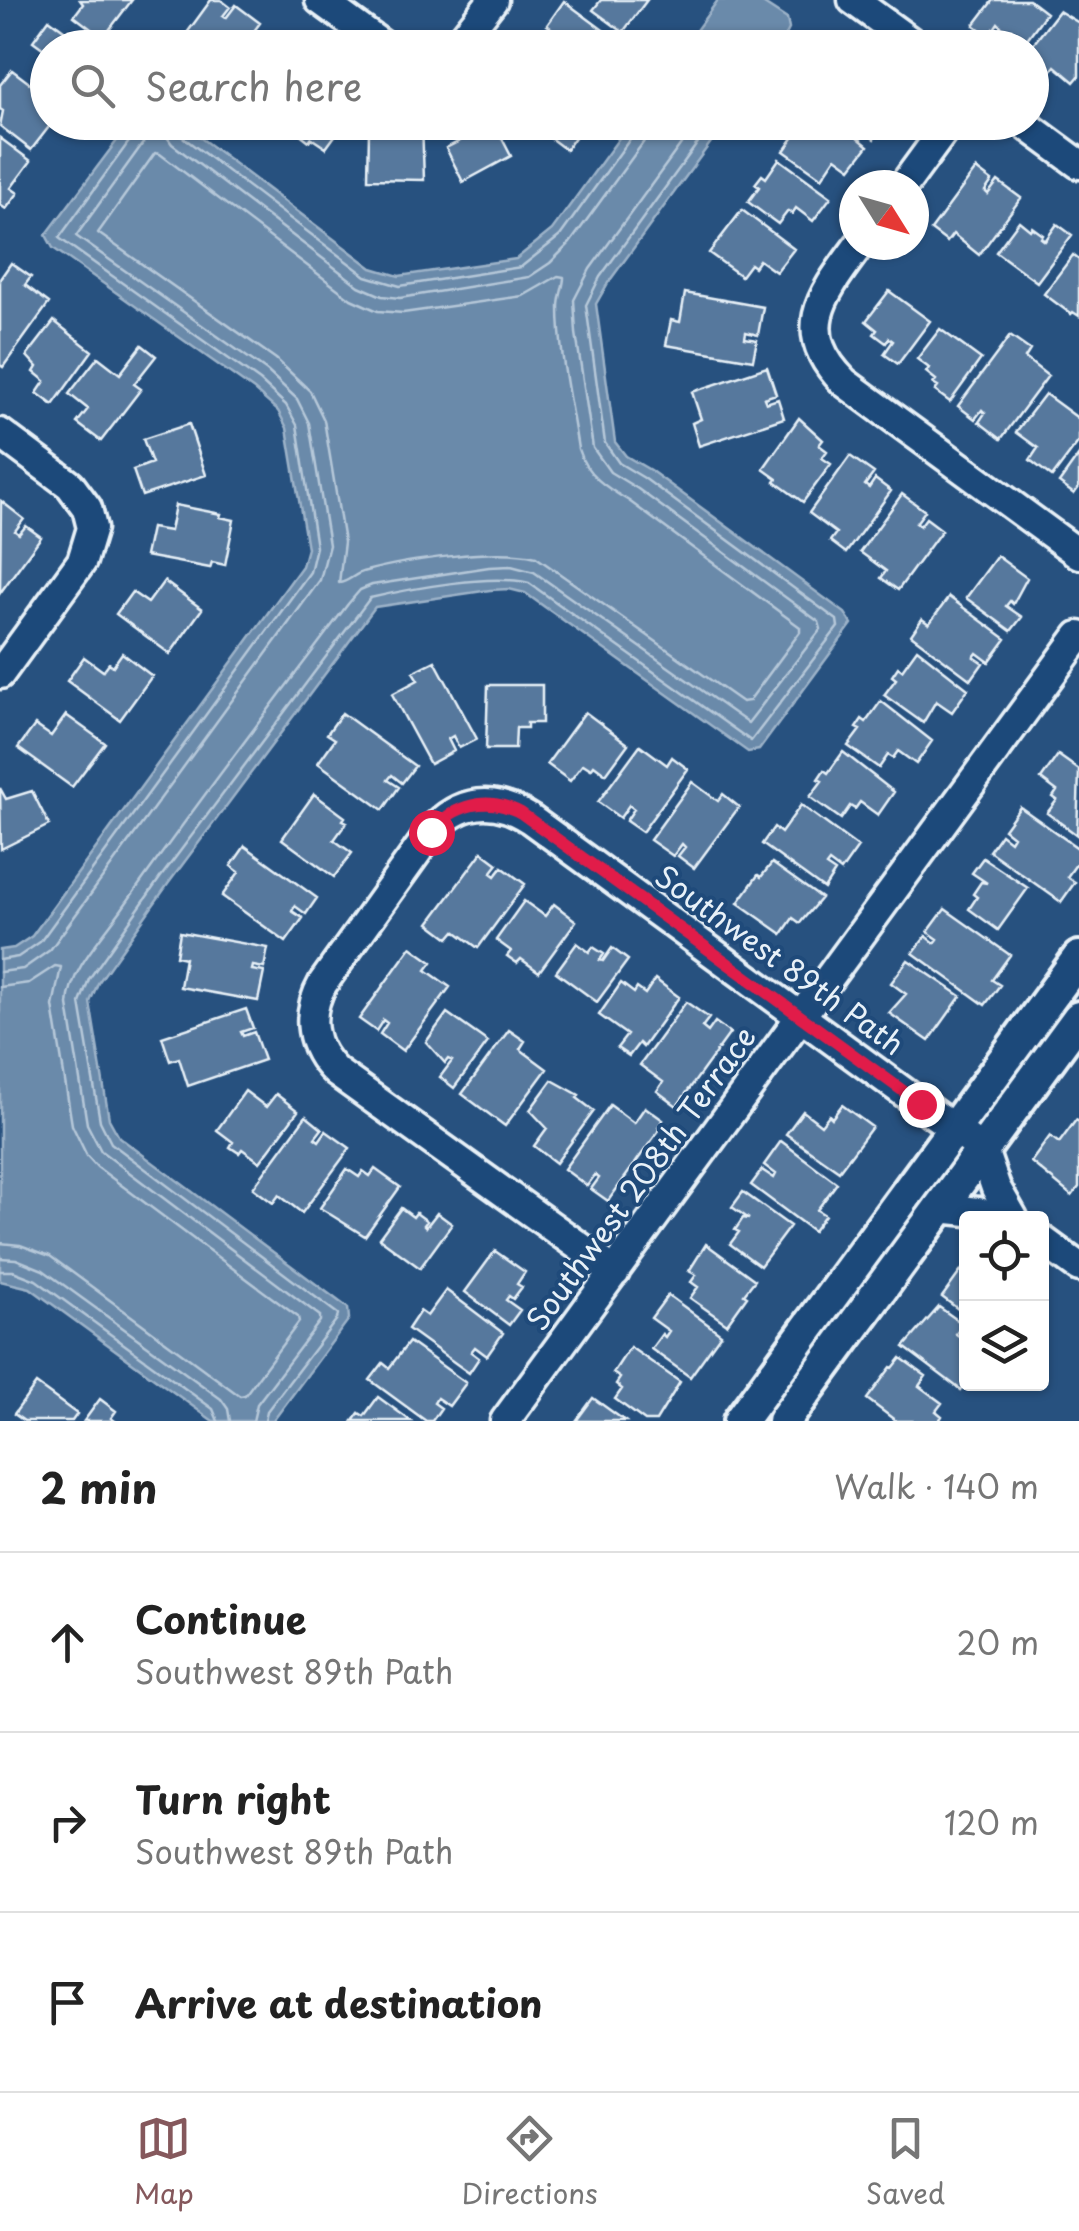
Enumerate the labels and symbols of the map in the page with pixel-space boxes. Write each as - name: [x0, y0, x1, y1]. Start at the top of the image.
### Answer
- north arrow: [839, 170, 929, 260]
- route start: [409, 810, 455, 856]
- street label: Southwest 89th Path: [647, 853, 914, 1065]
- street label: Southwest 208th Terrace: [514, 1016, 766, 1339]
- route end: [899, 1082, 945, 1128]

